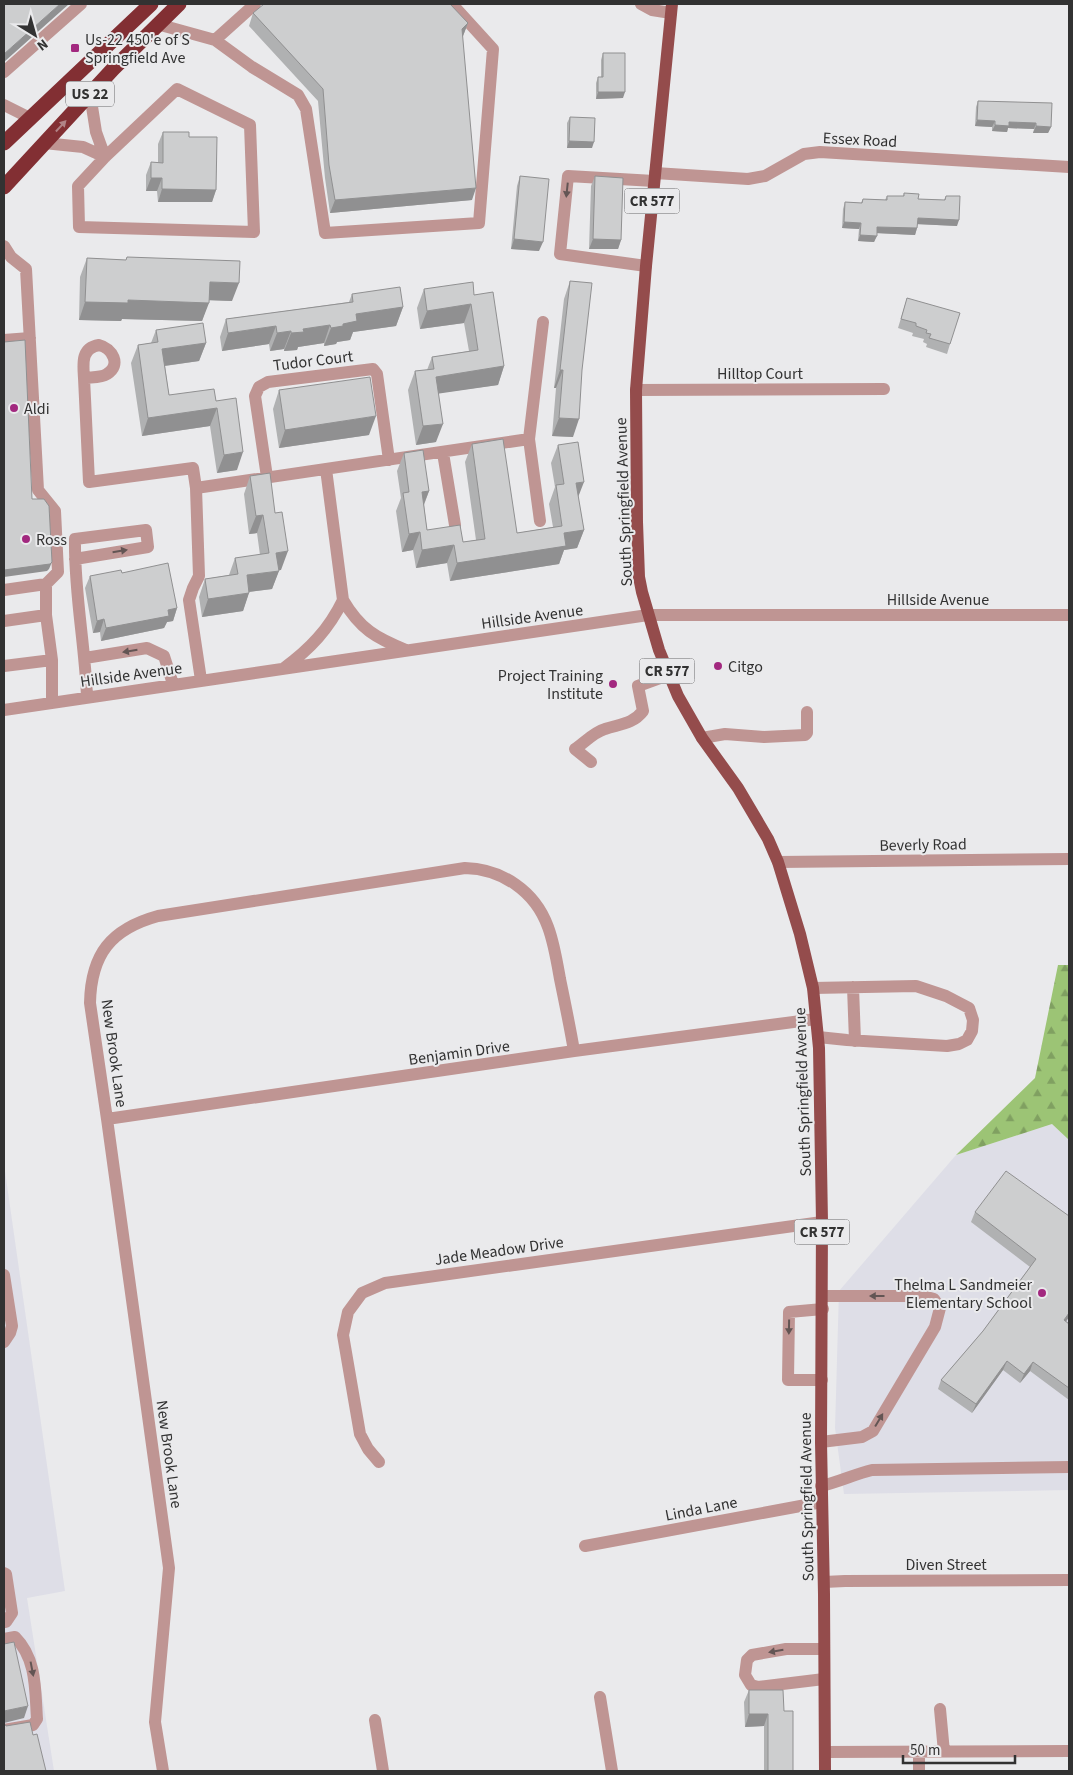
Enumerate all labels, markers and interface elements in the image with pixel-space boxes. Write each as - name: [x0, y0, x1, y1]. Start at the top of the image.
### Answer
- north arrow: [10, 10, 60, 60]
- place label: Us-22 450'e of S Springfield Ave: [85, 29, 190, 69]
- text: N: [32, 34, 52, 55]
- marker: Us-22 450'e of S Springfield Ave: [69, 42, 81, 54]
- road number: US 22: [66, 82, 114, 106]
- one-way arrow: [55, 120, 67, 132]
- street label: Essex Road: [822, 127, 898, 153]
- one-way arrow: [562, 183, 570, 199]
- road number: CR 577: [624, 188, 680, 214]
- street label: Tudor Court: [272, 345, 355, 377]
- street label: Hilltop Court: [717, 363, 804, 385]
- place label: Aldi: [24, 398, 50, 420]
- marker: Aldi: [8, 402, 20, 414]
- street label: South Springfield Avenue: [610, 417, 638, 587]
- place label: Ross: [36, 529, 67, 551]
- marker: Ross: [20, 533, 32, 545]
- one-way arrow: [112, 547, 128, 555]
- street label: Hillside Avenue: [887, 589, 989, 611]
- street label: Hillside Avenue: [480, 599, 584, 635]
- one-way arrow: [121, 647, 137, 655]
- place label: Citgo: [728, 656, 763, 678]
- street label: Hillside Avenue: [79, 657, 183, 693]
- road number: CR 577: [640, 658, 694, 684]
- marker: Citgo: [712, 660, 724, 672]
- place label: Project Training Institute: [498, 665, 603, 705]
- marker: Project Training Institute: [607, 678, 619, 690]
- street label: Beverly Road: [879, 833, 967, 857]
- street label: New Brook Lane: [96, 998, 132, 1109]
- street label: South Springfield Avenue: [789, 1007, 817, 1177]
- street label: Benjamin Drive: [407, 1035, 511, 1071]
- road number: CR 577: [794, 1220, 850, 1244]
- street label: Jade Meadow Drive: [433, 1231, 565, 1271]
- place label: Thelma L Sandmeier Elementary School: [894, 1274, 1032, 1314]
- marker: Thelma L Sandmeier Elementary School: [1036, 1287, 1048, 1299]
- one-way arrow: [869, 1292, 885, 1300]
- one-way arrow: [785, 1319, 793, 1335]
- street label: New Brook Lane: [151, 1399, 187, 1510]
- street label: South Springfield Avenue: [795, 1412, 819, 1582]
- one-way arrow: [874, 1414, 883, 1427]
- street label: Linda Lane: [663, 1491, 739, 1527]
- street label: Diven Street: [905, 1554, 987, 1576]
- one-way arrow: [767, 1648, 783, 1656]
- one-way arrow: [28, 1662, 36, 1677]
- scale bar: [903, 1732, 1016, 1764]
- text: 50 m: [910, 1740, 940, 1761]

